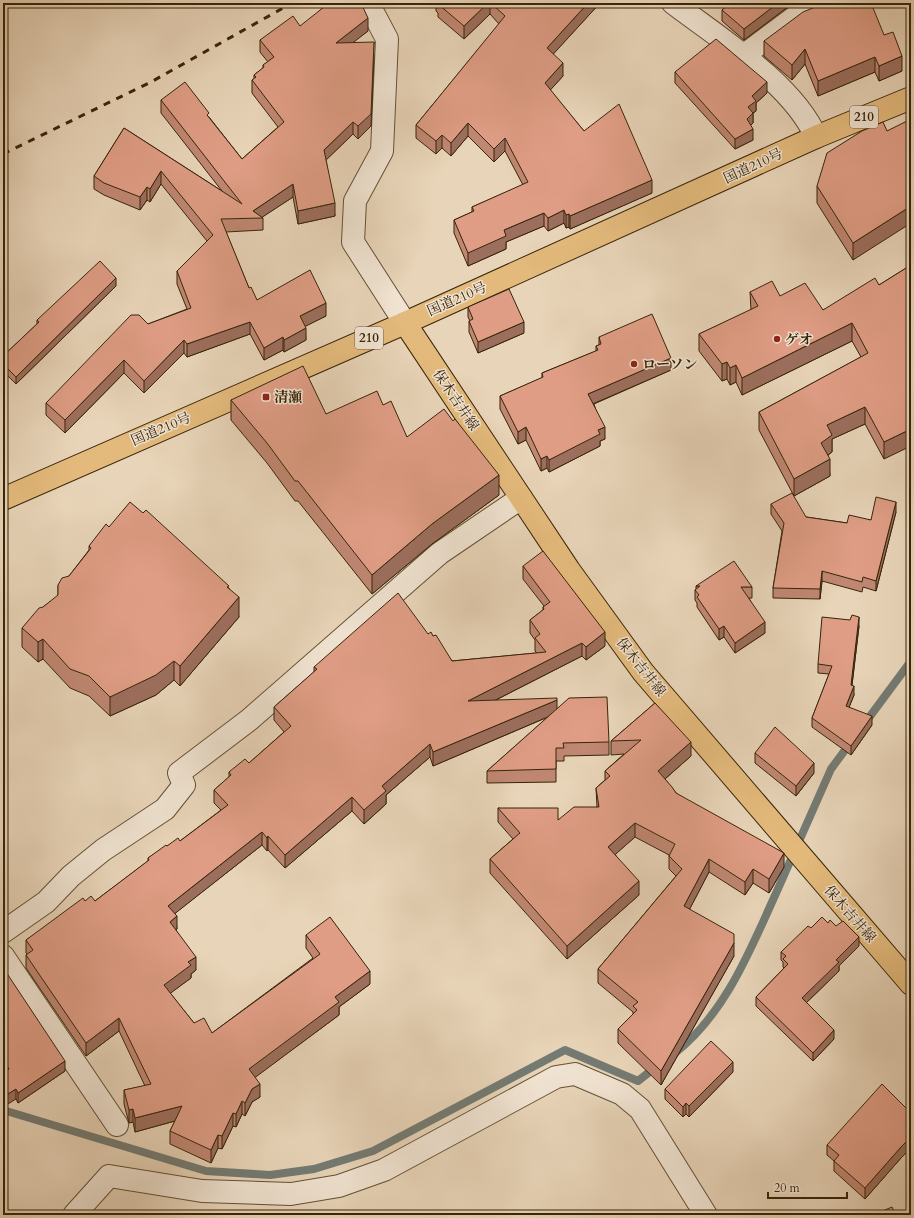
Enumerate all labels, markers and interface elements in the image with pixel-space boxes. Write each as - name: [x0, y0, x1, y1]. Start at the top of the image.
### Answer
- road number: 210: [850, 106, 878, 128]
- street label: 国道210号: [720, 144, 786, 188]
- street label: 国道210号: [424, 277, 490, 321]
- road number: 210: [355, 327, 383, 349]
- place label: ゲオ: [785, 330, 813, 349]
- marker: ゲオ: [772, 334, 782, 344]
- place label: ローソン: [642, 355, 697, 374]
- marker: ローソン: [629, 359, 639, 369]
- street label: 保木吉井線: [429, 366, 483, 434]
- place label: 清瀬: [274, 388, 302, 407]
- marker: 清瀬: [261, 392, 271, 402]
- street label: 国道210号: [128, 408, 194, 450]
- street label: 保木吉井線: [612, 634, 670, 700]
- street label: 保木吉井線: [820, 881, 880, 947]
- scale bar: [768, 1174, 847, 1200]
- text: 20 m: [774, 1180, 801, 1196]

